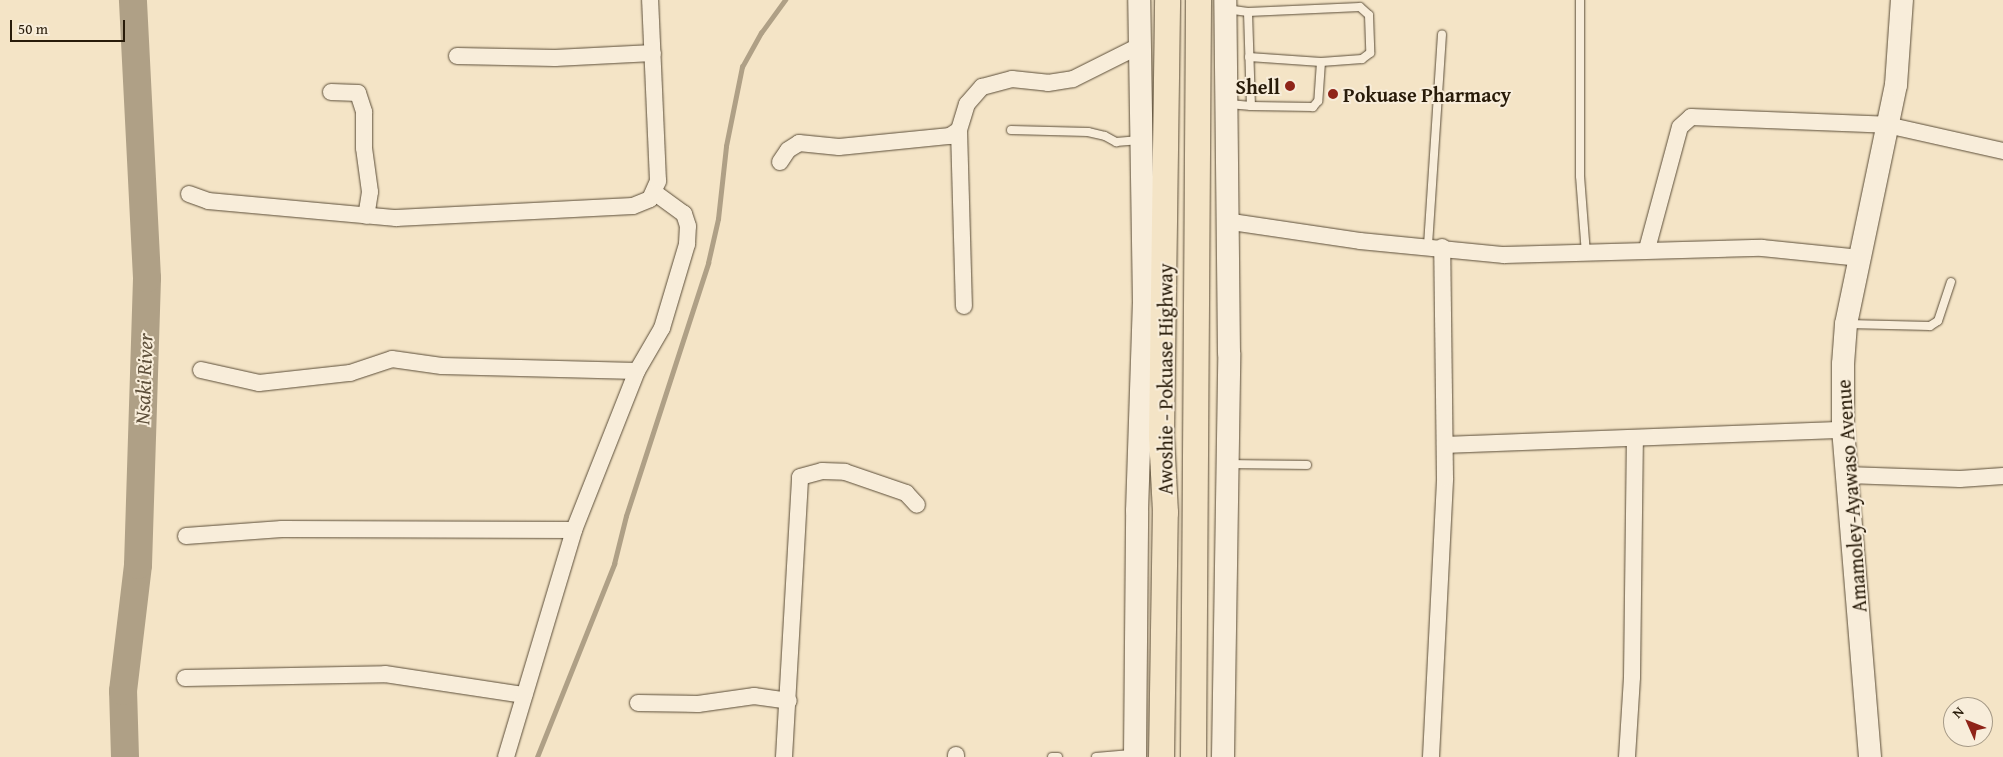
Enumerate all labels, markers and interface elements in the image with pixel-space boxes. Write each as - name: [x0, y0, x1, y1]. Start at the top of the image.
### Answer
- scale bar: [12, 10, 128, 42]
- text: 50 m: [18, 18, 48, 39]
- place label: Shell: [1235, 74, 1280, 98]
- marker: Shell: [1284, 80, 1296, 92]
- place label: Pokuase Pharmacy: [1343, 82, 1511, 106]
- marker: Pokuase Pharmacy: [1327, 88, 1339, 100]
- street label: Awoshie - Pokuase Highway: [1153, 263, 1177, 495]
- water label: Nsaki River: [130, 333, 158, 425]
- street label: Amamoley-Ayawaso Avenue: [1831, 379, 1871, 613]
- north arrow: [1943, 697, 1993, 747]
- text: N: [1947, 702, 1968, 723]

